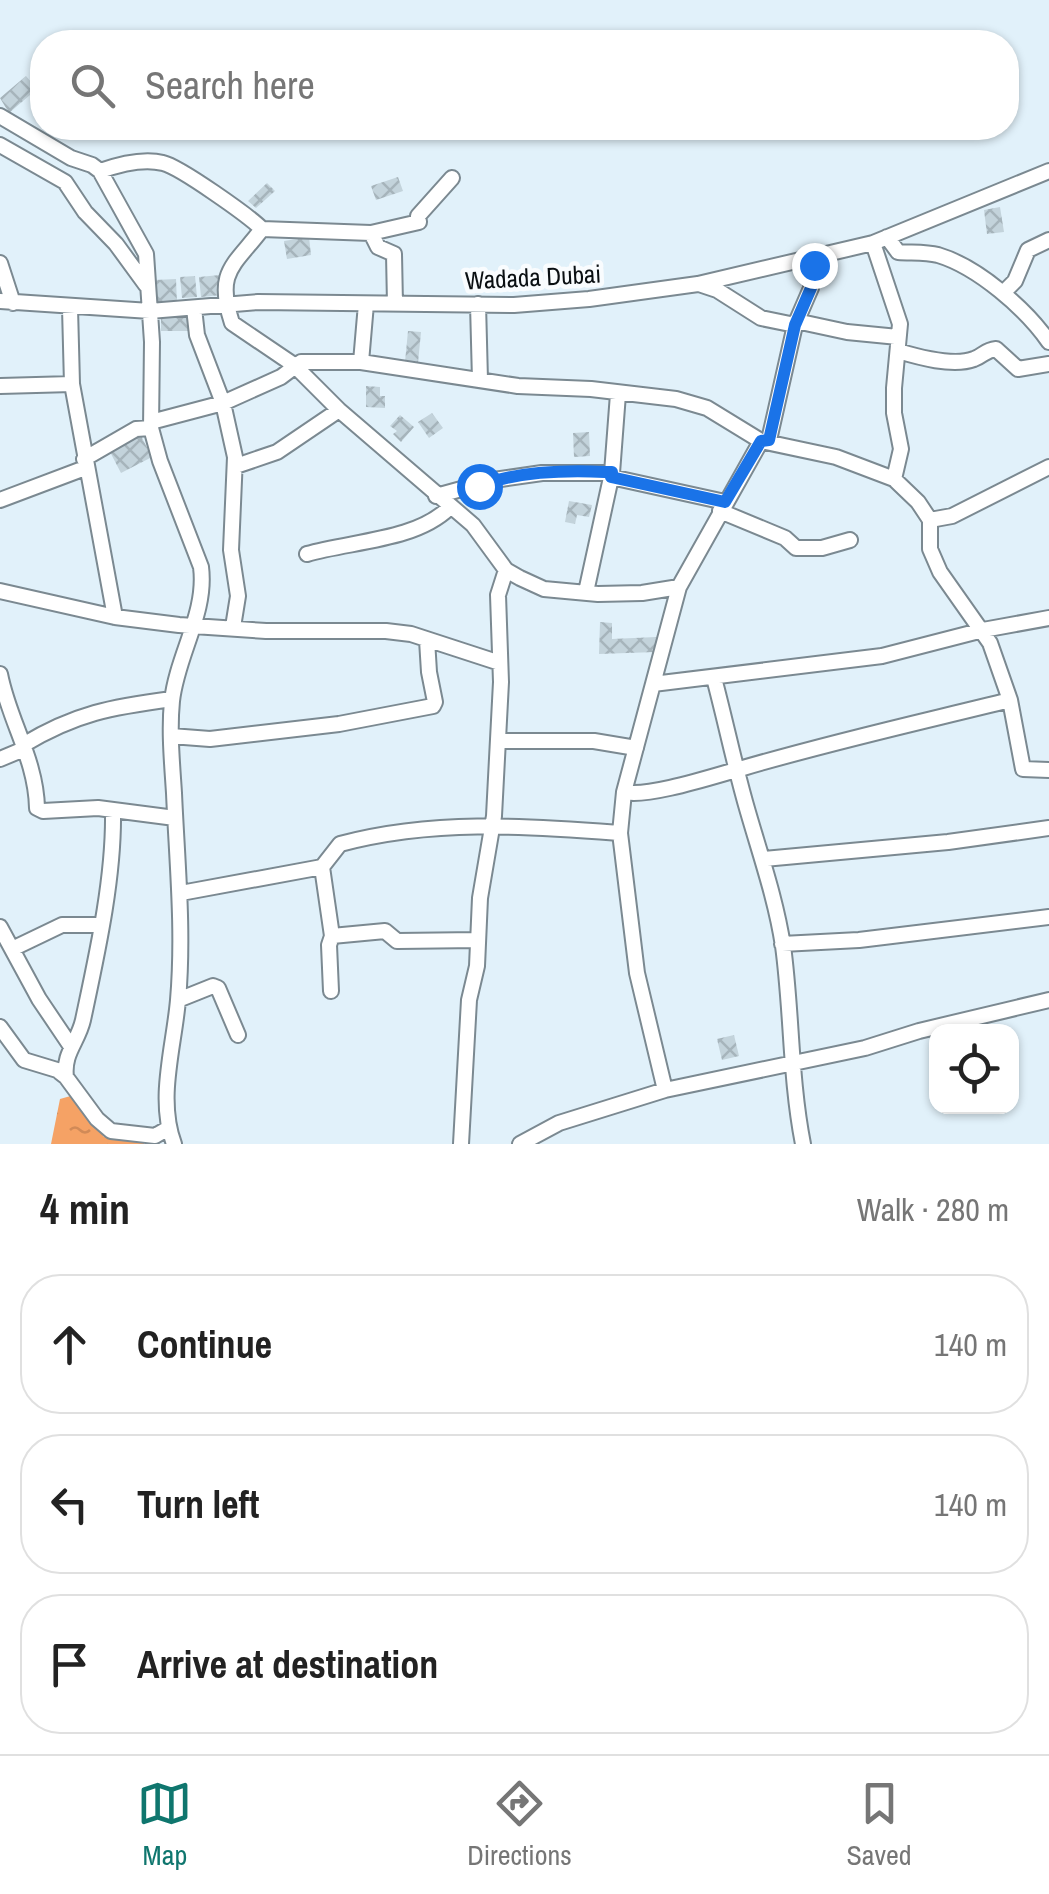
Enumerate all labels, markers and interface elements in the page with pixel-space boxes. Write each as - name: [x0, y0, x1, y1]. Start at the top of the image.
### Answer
- search box: [30, 30, 1019, 140]
- icon: search: [65, 58, 120, 113]
- text: Search here: [145, 60, 315, 111]
- route end: [792, 243, 838, 289]
- street label: Wadada Dubai: [464, 256, 602, 298]
- route start: [457, 464, 503, 510]
- map controls: [929, 1024, 1019, 1114]
- button: locate: [929, 1024, 1019, 1114]
- text: 4 min: [40, 1181, 130, 1237]
- text: Walk · 280 m: [857, 1188, 1009, 1231]
- icon: ahead: [42, 1317, 97, 1372]
- text: Continue: [137, 1319, 272, 1370]
- text: 140 m: [934, 1323, 1007, 1366]
- icon: left: [42, 1477, 97, 1532]
- text: Turn left: [137, 1479, 259, 1530]
- text: 140 m: [934, 1483, 1007, 1526]
- icon: arrive: [42, 1637, 97, 1692]
- text: Arrive at destination: [137, 1639, 438, 1690]
- tab: Map: [137, 1776, 192, 1874]
- tab: Directions: [467, 1776, 572, 1874]
- tab: Saved: [847, 1776, 912, 1874]

